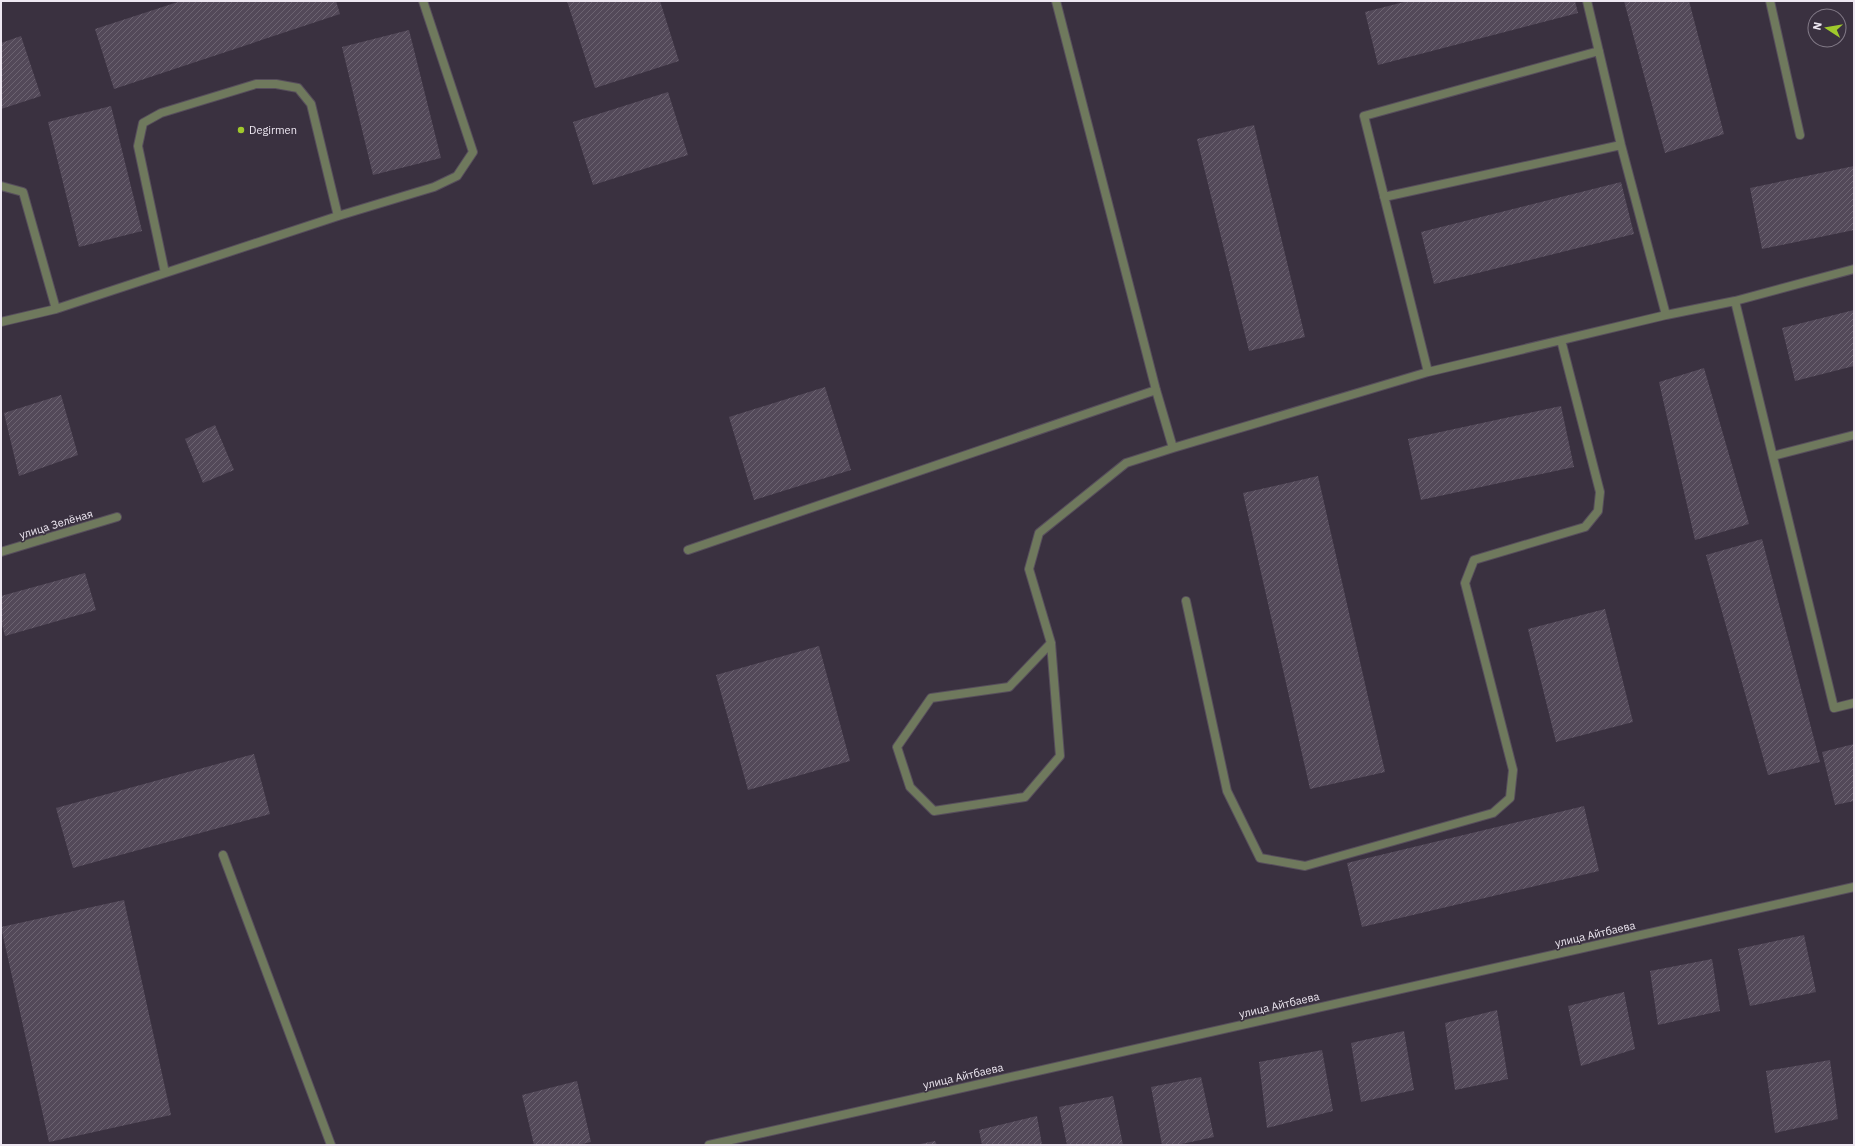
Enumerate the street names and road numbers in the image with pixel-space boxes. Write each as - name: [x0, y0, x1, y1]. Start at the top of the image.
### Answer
- street label: улица Зелёная: [18, 506, 94, 542]
- street label: улица Айтбаева: [1553, 918, 1637, 950]
- street label: улица Айтбаева: [1237, 989, 1321, 1021]
- street label: улица Айтбаева: [921, 1060, 1005, 1092]

